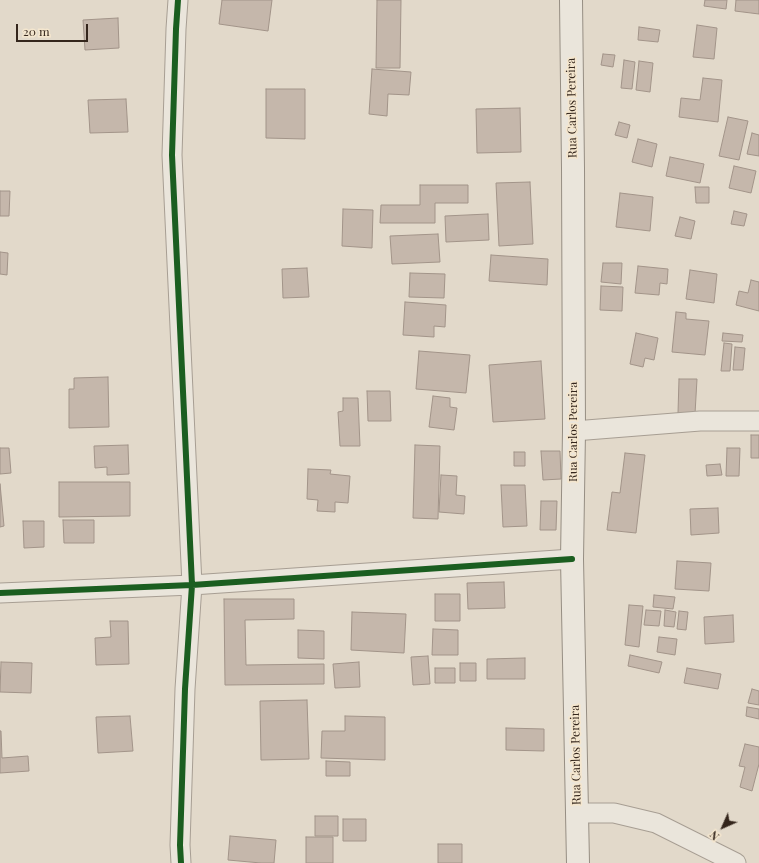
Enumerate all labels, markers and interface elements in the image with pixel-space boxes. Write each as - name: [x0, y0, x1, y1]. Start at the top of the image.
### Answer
- scale bar: [18, 16, 90, 42]
- text: 20 m: [23, 23, 50, 39]
- street label: Rua Carlos Pereira: [564, 58, 580, 158]
- street label: Rua Carlos Pereira: [566, 382, 580, 482]
- street label: Rua Carlos Pereira: [568, 705, 584, 805]
- north arrow: [703, 807, 743, 847]
- text: N: [706, 828, 722, 844]

